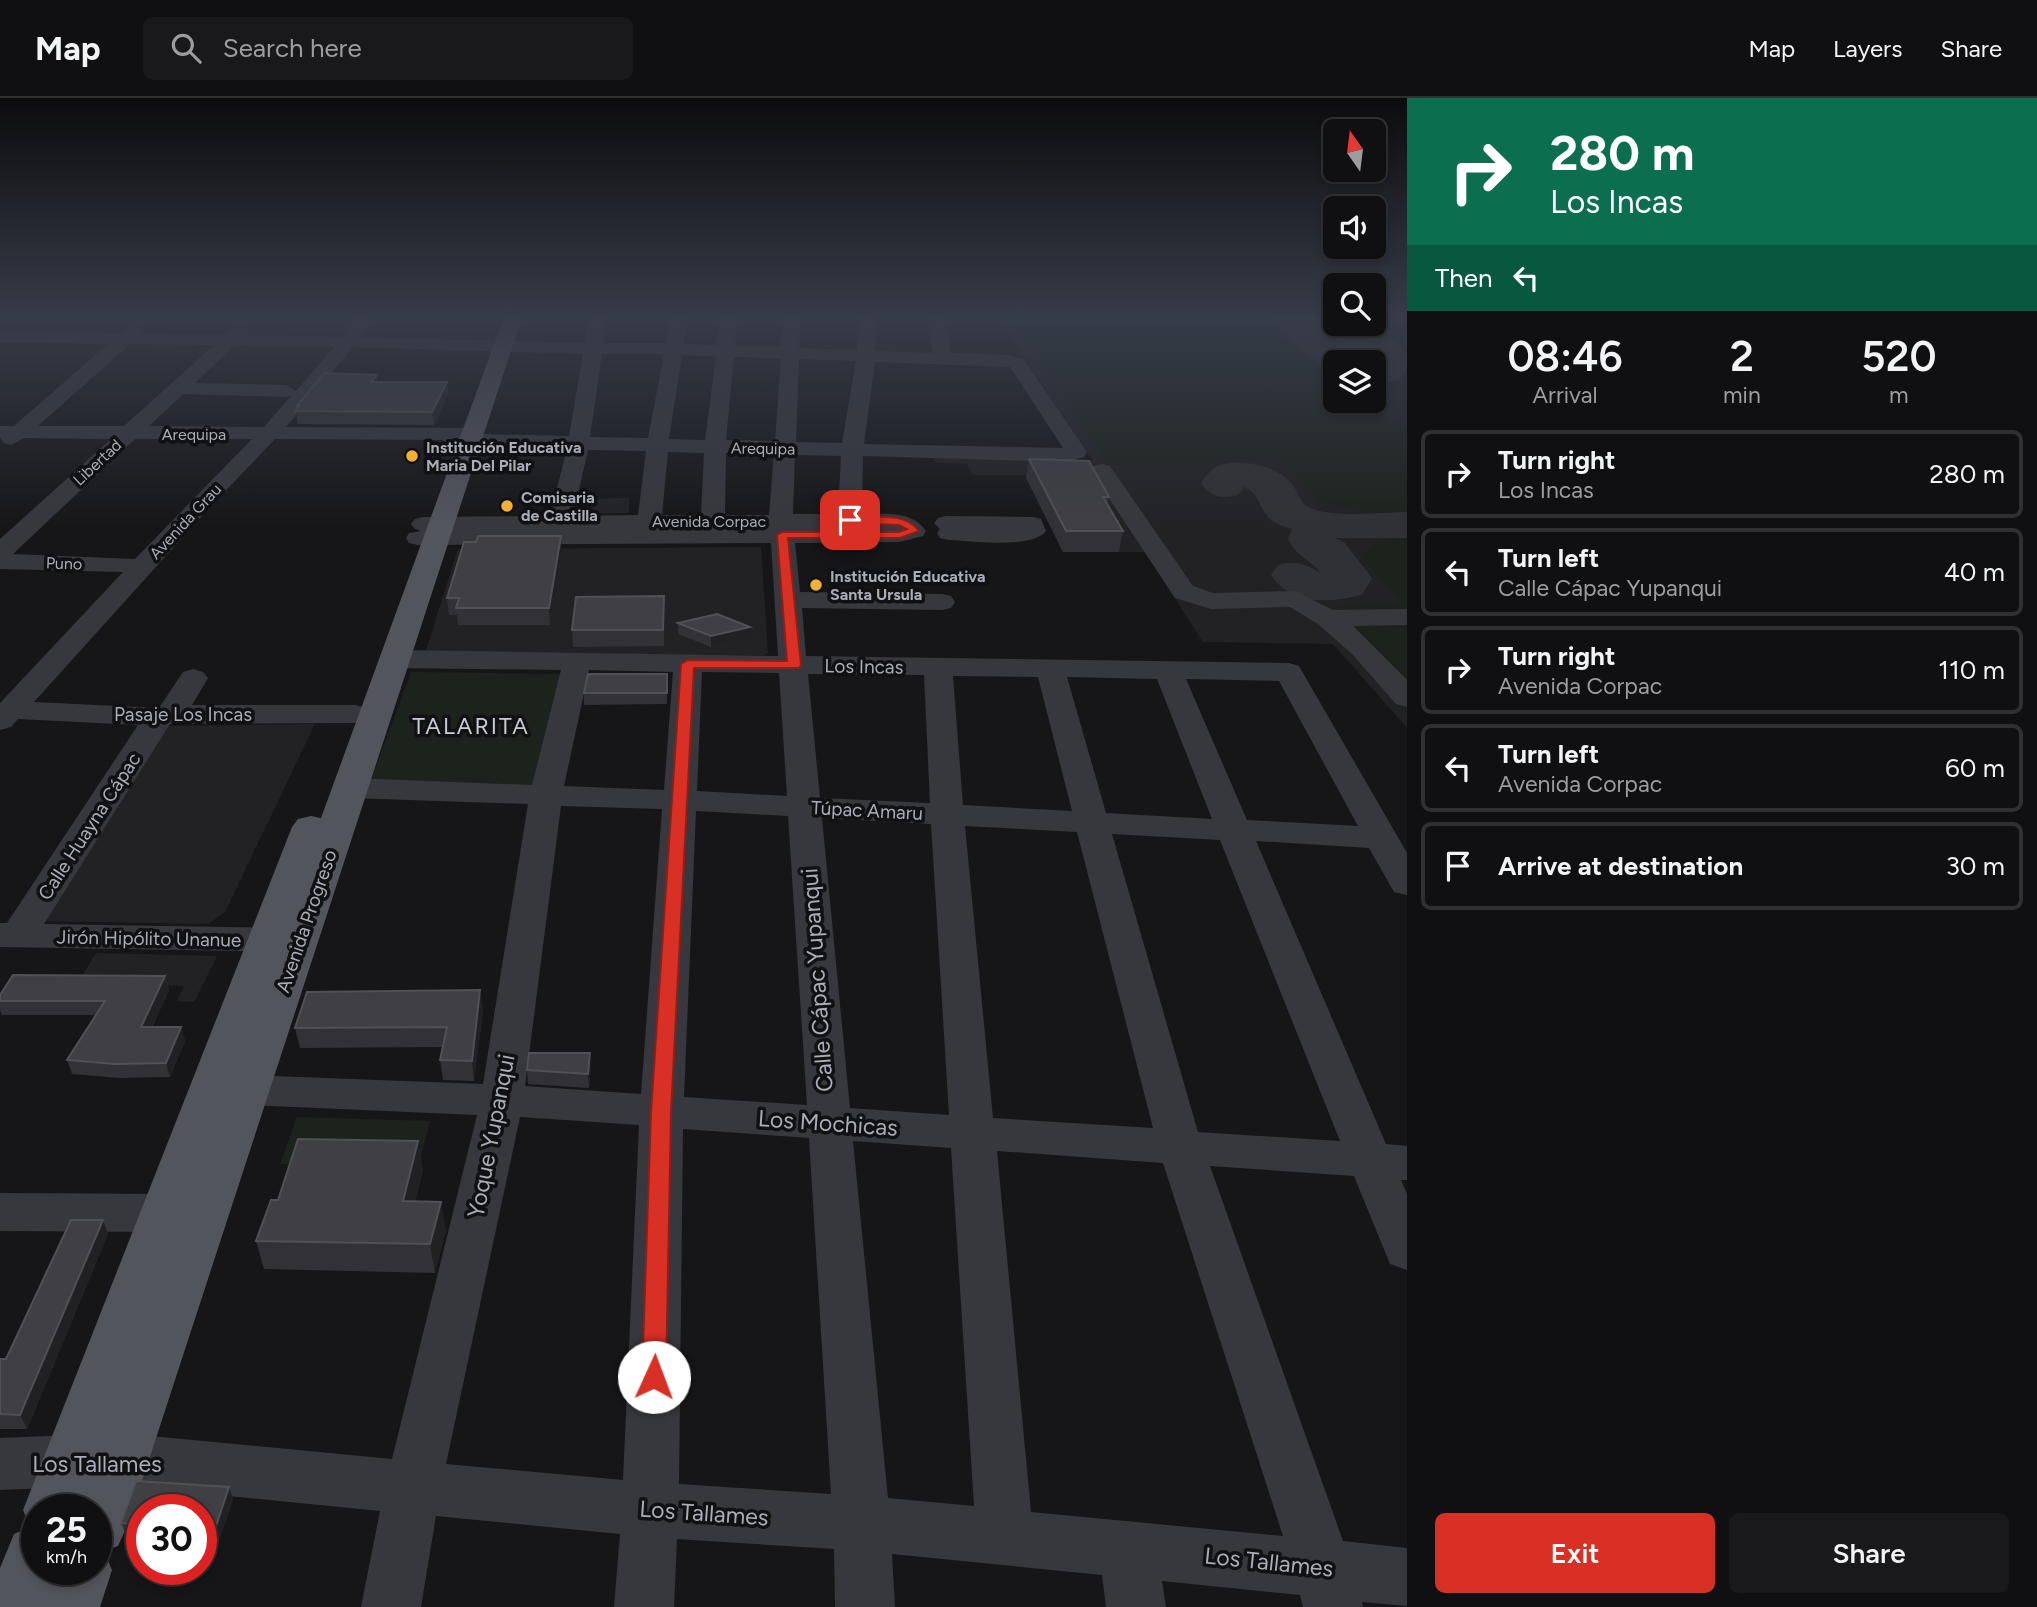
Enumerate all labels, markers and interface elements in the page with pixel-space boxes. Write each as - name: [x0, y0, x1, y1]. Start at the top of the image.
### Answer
- search box: [143, 17, 633, 80]
- text: Map: [35, 29, 101, 68]
- icon: search: [167, 29, 205, 67]
- text: Search here: [223, 32, 362, 64]
- text: Map: [1748, 34, 1795, 63]
- text: Layers: [1833, 34, 1902, 63]
- text: Share: [1940, 34, 2002, 63]
- north arrow: [1323, 119, 1386, 182]
- map controls: [1323, 119, 1386, 413]
- text: 280 m: [1550, 123, 1695, 182]
- icon: right: [1435, 126, 1526, 217]
- text: Los Incas: [1550, 183, 1683, 221]
- button: sound: [1323, 196, 1386, 259]
- icon: left: [1507, 259, 1545, 297]
- text: Then: [1435, 262, 1493, 294]
- button: search: [1323, 273, 1386, 336]
- text: 08:46: [1507, 331, 1623, 382]
- text: 2: [1730, 331, 1754, 382]
- text: 520: [1861, 331, 1937, 382]
- button: layers: [1323, 350, 1386, 413]
- text: Arrival: [1533, 381, 1597, 409]
- text: min: [1723, 381, 1761, 409]
- text: m: [1889, 381, 1909, 409]
- street label: Arequipa: [162, 425, 226, 444]
- street label: Libertad: [69, 435, 125, 489]
- place label: Institución Educativa Maria Del Pilar: [426, 438, 582, 475]
- street label: Arequipa: [731, 438, 795, 459]
- text: Turn right: [1498, 444, 1615, 476]
- marker: Institución Educativa Maria Del Pilar: [404, 448, 420, 464]
- icon: right: [1439, 455, 1477, 493]
- text: 280 m: [1929, 458, 2005, 490]
- text: Los Incas: [1498, 476, 1594, 504]
- street label: Avenida Grau: [146, 480, 225, 563]
- place label: Comisaria de Castilla: [521, 488, 598, 525]
- pin: [820, 490, 880, 550]
- marker: Comisaria de Castilla: [499, 498, 515, 514]
- icon: arrive: [831, 501, 869, 539]
- street label: Avenida Corpac: [652, 512, 766, 531]
- text: Turn left: [1498, 542, 1599, 574]
- street label: Puno: [45, 553, 82, 574]
- icon: left: [1439, 553, 1477, 591]
- text: 40 m: [1944, 556, 2005, 588]
- place label: Institución Educativa Santa Ursula: [830, 567, 986, 604]
- text: Calle Cápac Yupanqui: [1498, 574, 1722, 602]
- marker: Institución Educativa Santa Ursula: [808, 577, 824, 593]
- text: Turn right: [1498, 640, 1615, 672]
- icon: right: [1439, 651, 1477, 689]
- street label: Los Incas: [824, 654, 904, 679]
- text: 110 m: [1938, 654, 2005, 686]
- text: Avenida Corpac: [1498, 672, 1662, 700]
- street label: Pasaje Los Incas: [114, 703, 252, 726]
- district label: TALARITA: [412, 712, 530, 740]
- text: Turn left: [1498, 738, 1599, 770]
- street label: Calle Huayna Cápac: [33, 748, 146, 904]
- icon: left: [1439, 749, 1477, 787]
- text: 60 m: [1945, 752, 2005, 784]
- text: Avenida Corpac: [1498, 770, 1662, 798]
- street label: Túpac Amaru: [811, 796, 923, 825]
- street label: Avenida Progreso: [271, 847, 342, 996]
- icon: arrive: [1439, 847, 1477, 885]
- text: Arrive at destination: [1498, 850, 1743, 882]
- text: 30 m: [1946, 850, 2005, 882]
- street label: Calle Cápac Yupanqui: [795, 867, 839, 1093]
- street label: Jirón Hipólito Unanue: [56, 925, 241, 952]
- street label: Yoque Yupanqui: [461, 1052, 521, 1220]
- street label: Los Mochicas: [757, 1104, 899, 1142]
- position arrow: [617, 1340, 691, 1414]
- street label: Los Tallames: [32, 1450, 162, 1478]
- speed limit sign: 30: [126, 1494, 217, 1585]
- street label: Los Tallames: [638, 1495, 770, 1531]
- text: 25: [46, 1509, 87, 1551]
- button: Exit: [1435, 1513, 1715, 1593]
- button: Share: [1729, 1513, 2009, 1593]
- street label: Los Tallames: [1203, 1541, 1335, 1583]
- text: km/h: [46, 1546, 87, 1568]

